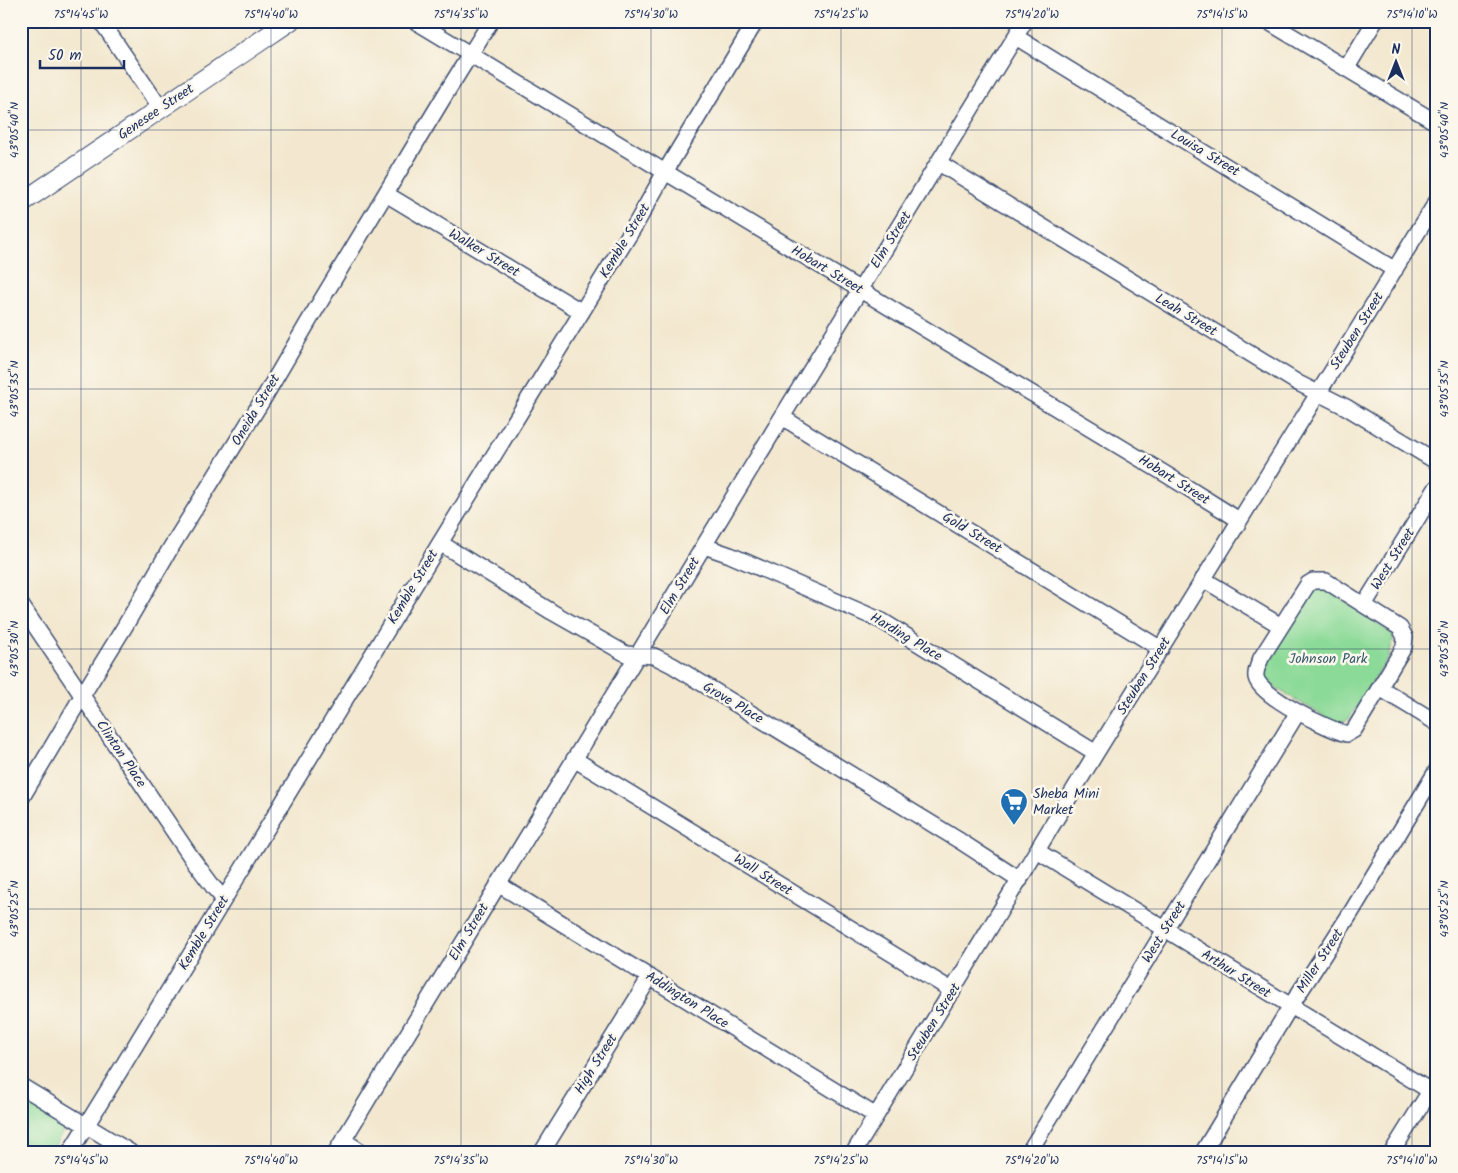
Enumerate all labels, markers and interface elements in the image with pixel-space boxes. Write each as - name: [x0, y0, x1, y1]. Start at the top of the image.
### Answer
- text: 75°14'45"W: [54, 5, 108, 24]
- text: 75°14'40"W: [244, 5, 298, 24]
- text: 75°14'35"W: [434, 5, 488, 24]
- text: 75°14'30"W: [624, 5, 678, 24]
- text: 75°14'25"W: [814, 5, 868, 24]
- text: 75°14'20"W: [1005, 5, 1059, 24]
- text: 75°14'15"W: [1196, 5, 1248, 24]
- text: 75°14'10"W: [1386, 5, 1438, 24]
- scale bar: [40, 38, 124, 70]
- north arrow: [1370, 38, 1420, 88]
- text: N: [1392, 39, 1401, 61]
- text: 50 m: [48, 44, 82, 68]
- street label: Genesee Street: [113, 78, 199, 146]
- text: 43°05'40"N: [5, 102, 24, 158]
- text: 43°05'40"N: [1435, 102, 1454, 158]
- street label: Louisa Street: [1166, 124, 1244, 183]
- street label: Kemble Street: [594, 199, 656, 283]
- street label: Elm Street: [865, 207, 918, 273]
- street label: Walker Street: [444, 223, 524, 283]
- street label: Hobart Street: [787, 240, 868, 301]
- street label: Steuben Street: [1324, 287, 1390, 374]
- street label: Leah Street: [1151, 288, 1222, 343]
- text: 43°05'35"N: [5, 360, 24, 418]
- text: 43°05'35"N: [1435, 360, 1454, 418]
- street label: Oneida Street: [226, 369, 286, 450]
- street label: Hobart Street: [1134, 449, 1215, 511]
- street label: Gold Street: [938, 506, 1007, 560]
- street label: West Street: [1365, 523, 1421, 594]
- street label: Kemble Street: [382, 545, 444, 629]
- street label: Elm Street: [654, 552, 706, 619]
- street label: Harding Place: [866, 607, 947, 668]
- text: 43°05'30"N: [5, 621, 24, 677]
- text: 43°05'30"N: [1435, 621, 1454, 677]
- street label: Steuben Street: [1111, 632, 1177, 719]
- park label: Johnson Park: [1289, 648, 1368, 670]
- street label: Grove Place: [698, 676, 768, 730]
- street label: Clinton Place: [90, 716, 152, 793]
- place label: Sheba Mini Market: [1033, 783, 1100, 821]
- supermarket icon: Sheba Mini Market: [999, 787, 1029, 826]
- street label: Wall Street: [729, 848, 797, 902]
- text: 43°05'25"N: [5, 880, 24, 938]
- text: 43°05'25"N: [1435, 880, 1454, 938]
- street label: Kemble Street: [173, 891, 235, 975]
- street label: West Street: [1136, 896, 1192, 967]
- street label: Elm Street: [443, 898, 495, 965]
- street label: Miller Street: [1291, 924, 1349, 998]
- street label: Arthur Street: [1197, 944, 1276, 1004]
- street label: Addington Place: [641, 966, 734, 1035]
- street label: Steuben Street: [901, 978, 967, 1065]
- street label: High Street: [569, 1029, 624, 1099]
- text: 75°14'45"W: [54, 1151, 108, 1170]
- text: 75°14'40"W: [244, 1151, 298, 1170]
- text: 75°14'35"W: [434, 1151, 488, 1170]
- text: 75°14'30"W: [624, 1151, 678, 1170]
- text: 75°14'25"W: [814, 1151, 868, 1170]
- text: 75°14'20"W: [1005, 1151, 1059, 1170]
- text: 75°14'15"W: [1196, 1151, 1248, 1170]
- text: 75°14'10"W: [1386, 1151, 1438, 1170]

